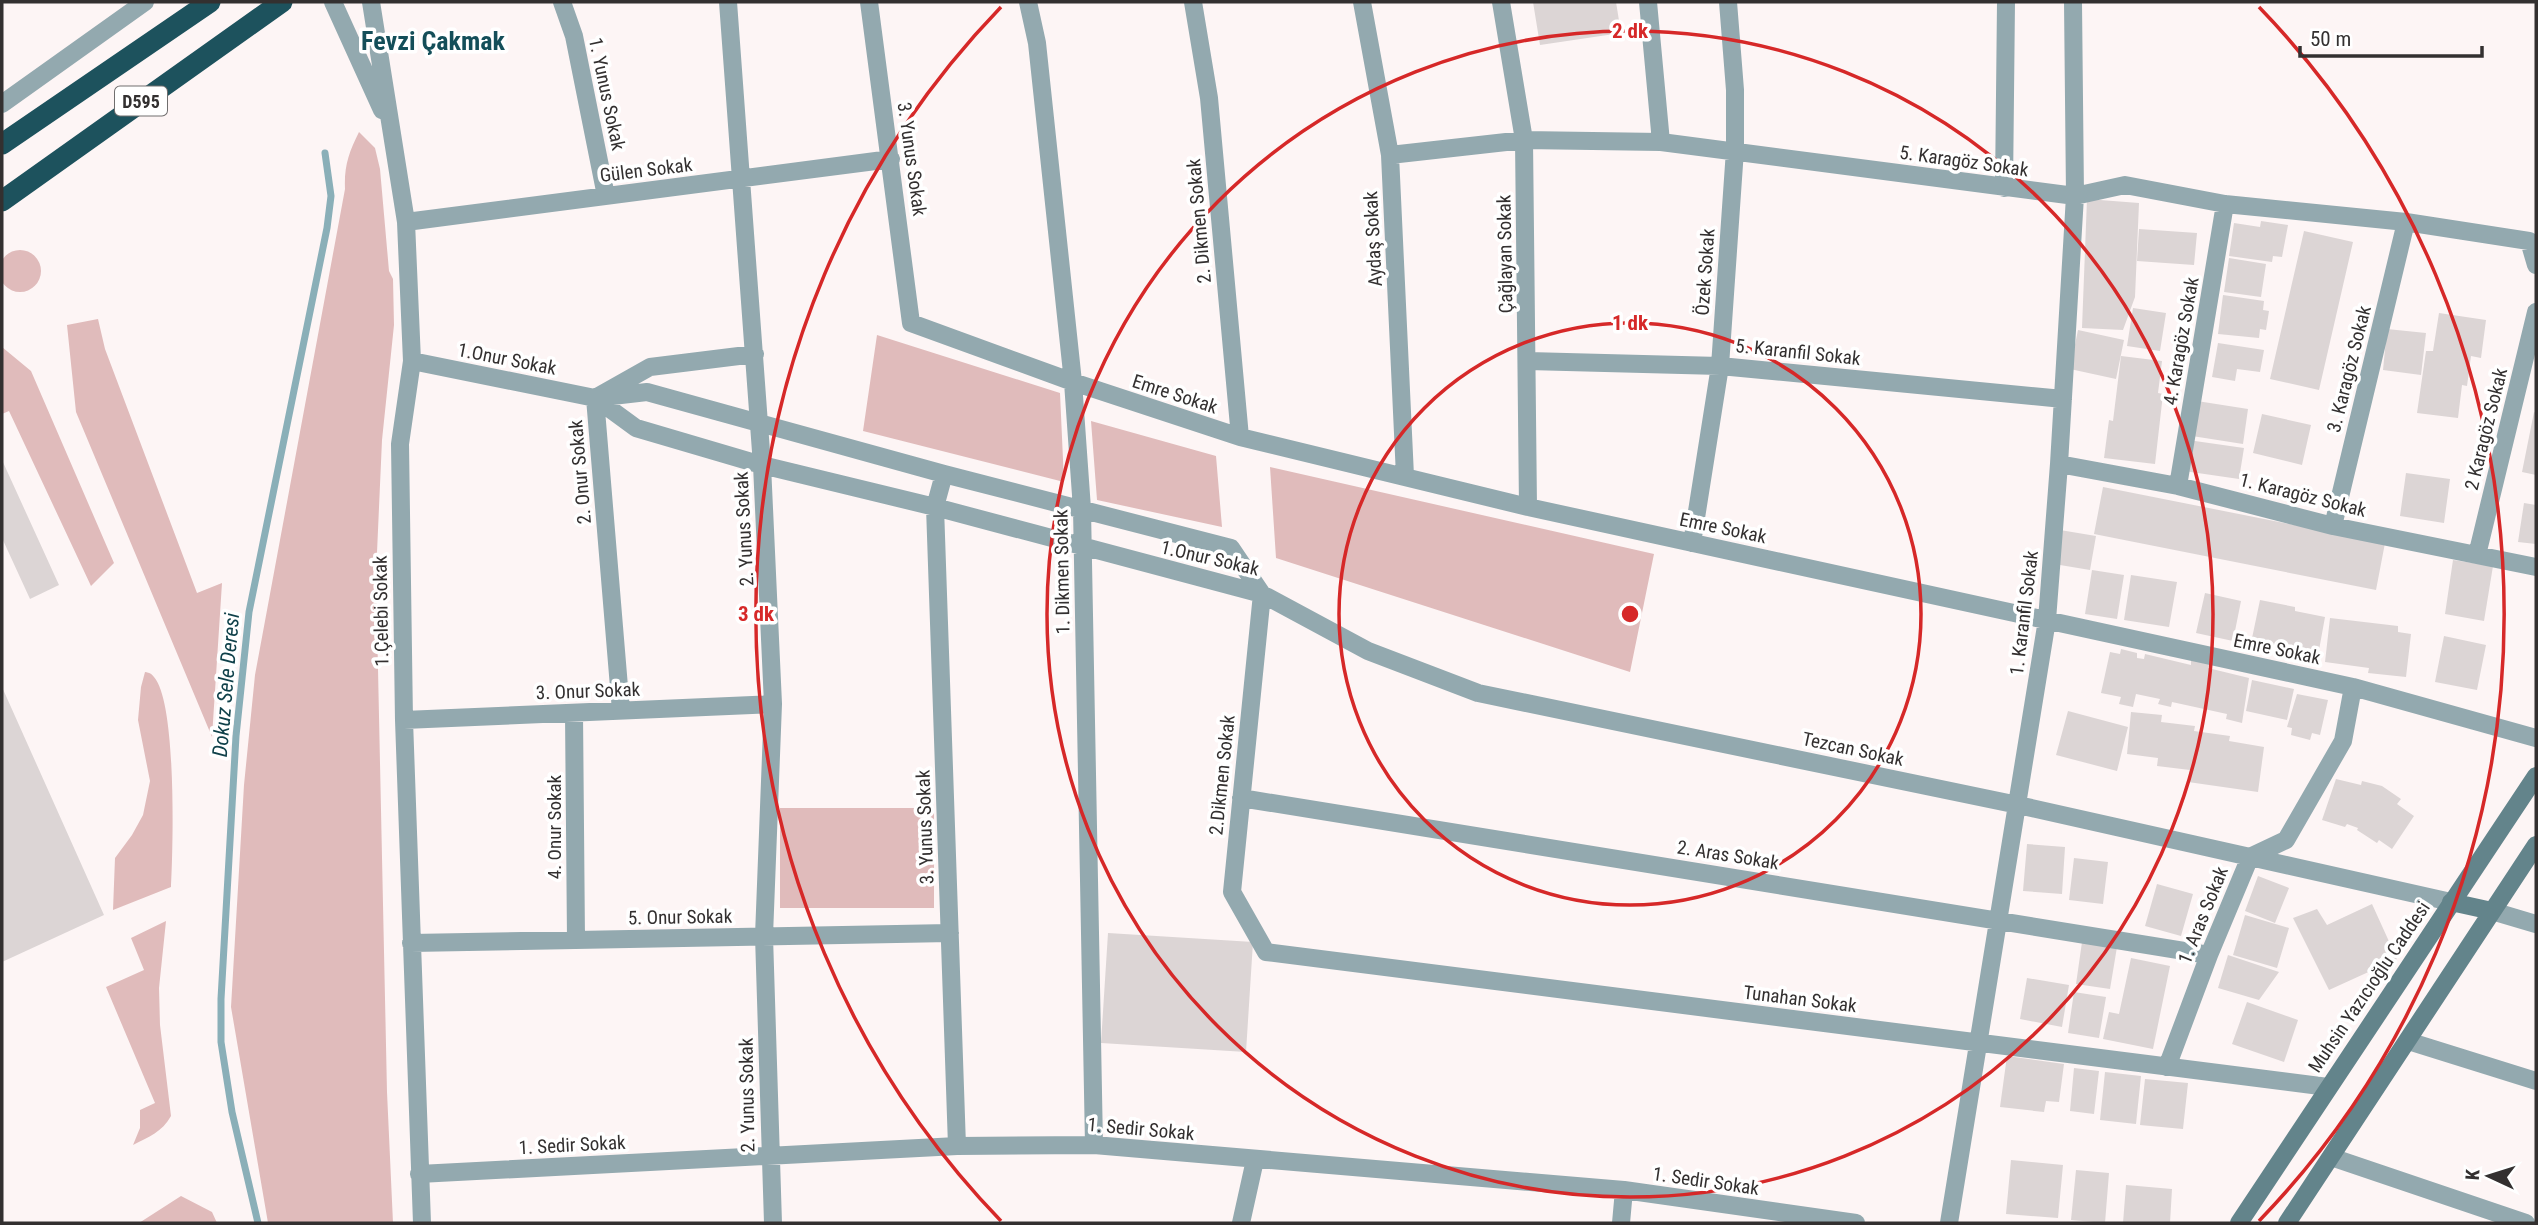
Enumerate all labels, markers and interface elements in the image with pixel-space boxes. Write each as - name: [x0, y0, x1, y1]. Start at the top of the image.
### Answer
- scale bar: [2300, 14, 2482, 58]
- text: 2 dk: [1612, 19, 1649, 43]
- district label: Fevzi Çakmak: [361, 26, 505, 56]
- text: 50 m: [2310, 27, 2351, 51]
- street label: 1. Yunus Sokak: [584, 36, 630, 153]
- road number: D595: [115, 86, 167, 116]
- street label: 3. Yunus Sokak: [893, 101, 931, 218]
- street label: 5. Karagöz Sokak: [1898, 141, 2030, 181]
- street label: Gülen Sokak: [599, 153, 694, 187]
- street label: 2. Dikmen Sokak: [1182, 157, 1216, 284]
- street label: Aydaş Sokak: [1359, 190, 1387, 287]
- street label: Çağlayan Sokak: [1492, 194, 1518, 314]
- street label: Özek Sokak: [1690, 227, 1720, 316]
- street label: 4. Karagöz Sokak: [2158, 275, 2204, 407]
- street label: 3. Karagöz Sokak: [2322, 303, 2376, 435]
- text: 1 dk: [1612, 311, 1649, 335]
- street label: 5. Karanfil Sokak: [1734, 334, 1862, 370]
- street label: 1.Onur Sokak: [456, 338, 559, 380]
- street label: 2 Karagöz Sokak: [2460, 365, 2512, 492]
- street label: Emre Sokak: [1129, 369, 1221, 419]
- street label: 2. Onur Sokak: [564, 419, 596, 525]
- street label: 1. Karagöz Sokak: [2237, 468, 2369, 522]
- street label: 2. Yunus Sokak: [729, 471, 758, 587]
- street label: Emre Sokak: [1677, 508, 1769, 549]
- street label: 1. Dikmen Sokak: [1049, 509, 1075, 635]
- street label: 1.Onur Sokak: [1159, 536, 1262, 581]
- street label: 1. Karanfil Sokak: [2005, 549, 2043, 677]
- street label: 1.Çelebi Sokak: [369, 555, 393, 667]
- text: 3 dk: [738, 602, 775, 626]
- centre of rings: [1618, 602, 1642, 626]
- water label: Dokuz Sele Deresi: [208, 612, 244, 758]
- street label: Emre Sokak: [2231, 629, 2323, 670]
- street label: 3. Onur Sokak: [535, 678, 641, 704]
- street label: 2.Dikmen Sokak: [1204, 713, 1240, 836]
- street label: Tezcan Sokak: [1800, 727, 1906, 771]
- street label: 3. Yunus Sokak: [911, 769, 938, 885]
- street label: 4. Onur Sokak: [543, 774, 566, 879]
- street label: 2. Aras Sokak: [1675, 836, 1781, 874]
- street label: 1. Aras Sokak: [2173, 863, 2233, 967]
- street label: Muhsin Yazıcıoğlu Caddesi: [2303, 897, 2435, 1077]
- street label: 5. Onur Sokak: [628, 905, 733, 929]
- street label: Tunahan Sokak: [1742, 981, 1858, 1017]
- street label: 2. Yunus Sokak: [734, 1037, 759, 1152]
- street label: 1. Sedir Sokak: [1087, 1113, 1196, 1145]
- street label: 1. Sedir Sokak: [518, 1131, 626, 1159]
- north arrow: [2454, 1141, 2524, 1211]
- street label: 1. Sedir Sokak: [1651, 1162, 1761, 1200]
- text: K: [2461, 1168, 2484, 1181]

